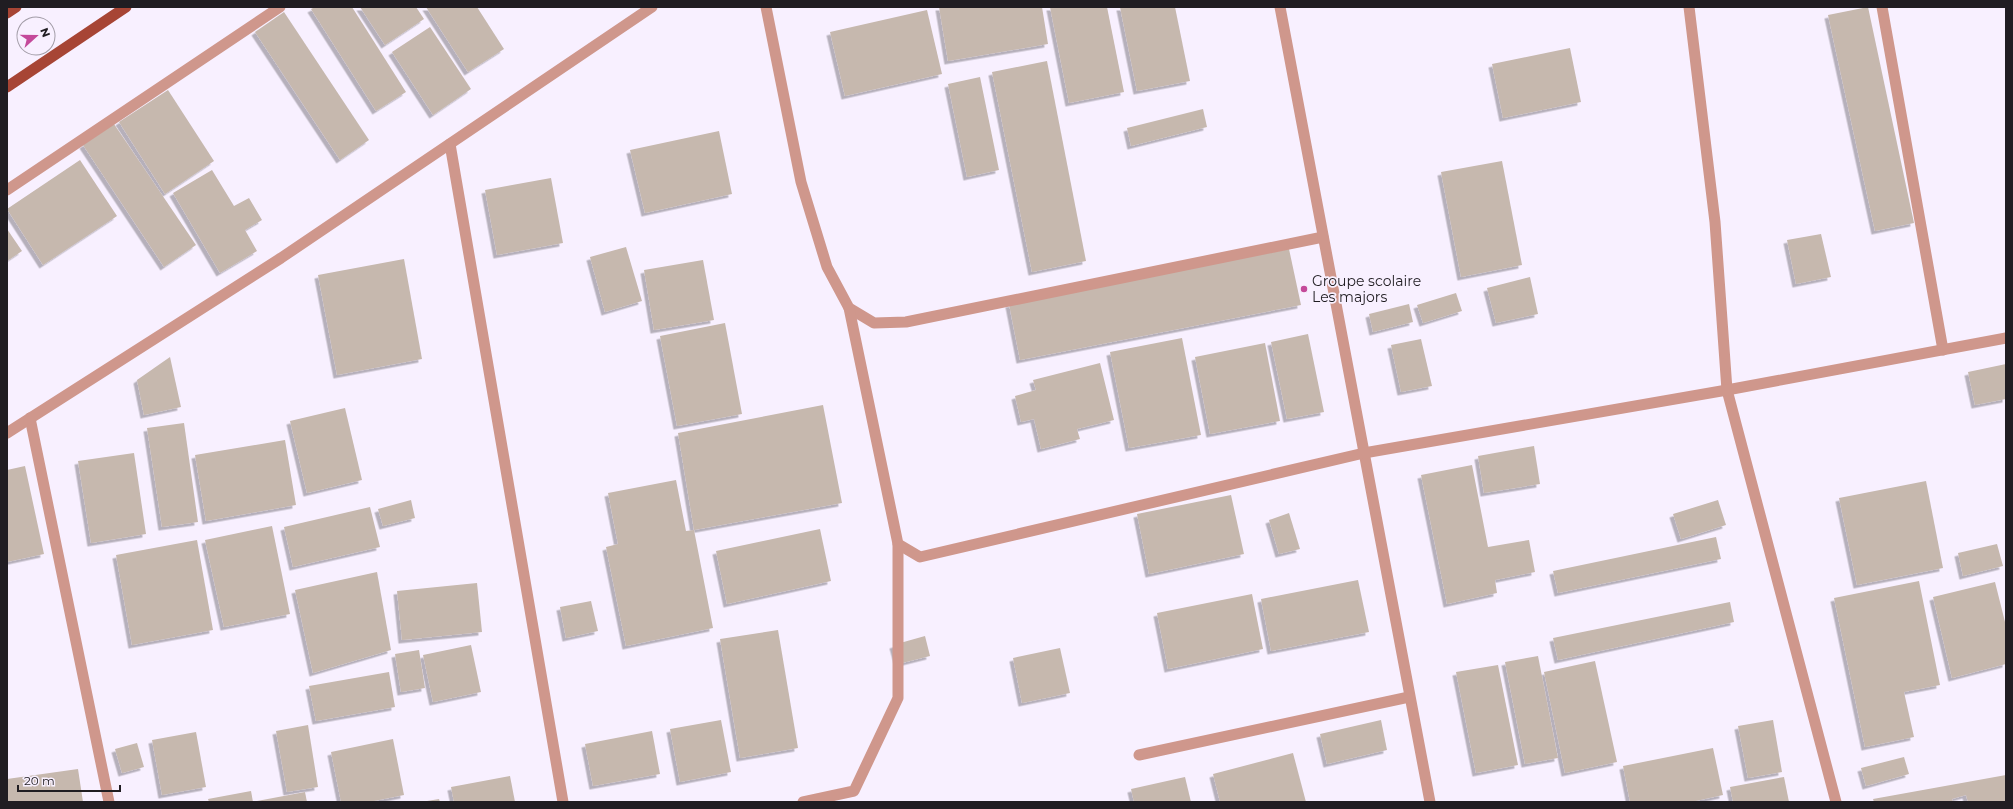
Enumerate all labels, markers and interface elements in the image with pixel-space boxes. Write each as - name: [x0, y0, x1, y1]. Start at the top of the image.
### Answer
- north arrow: [16, 16, 56, 56]
- text: N: [37, 26, 53, 39]
- place label: Groupe scolaire Les majors: [1312, 272, 1421, 306]
- marker: Groupe scolaire Les majors: [1299, 284, 1309, 294]
- scale bar: [18, 767, 120, 793]
- text: 20 m: [24, 773, 55, 788]

